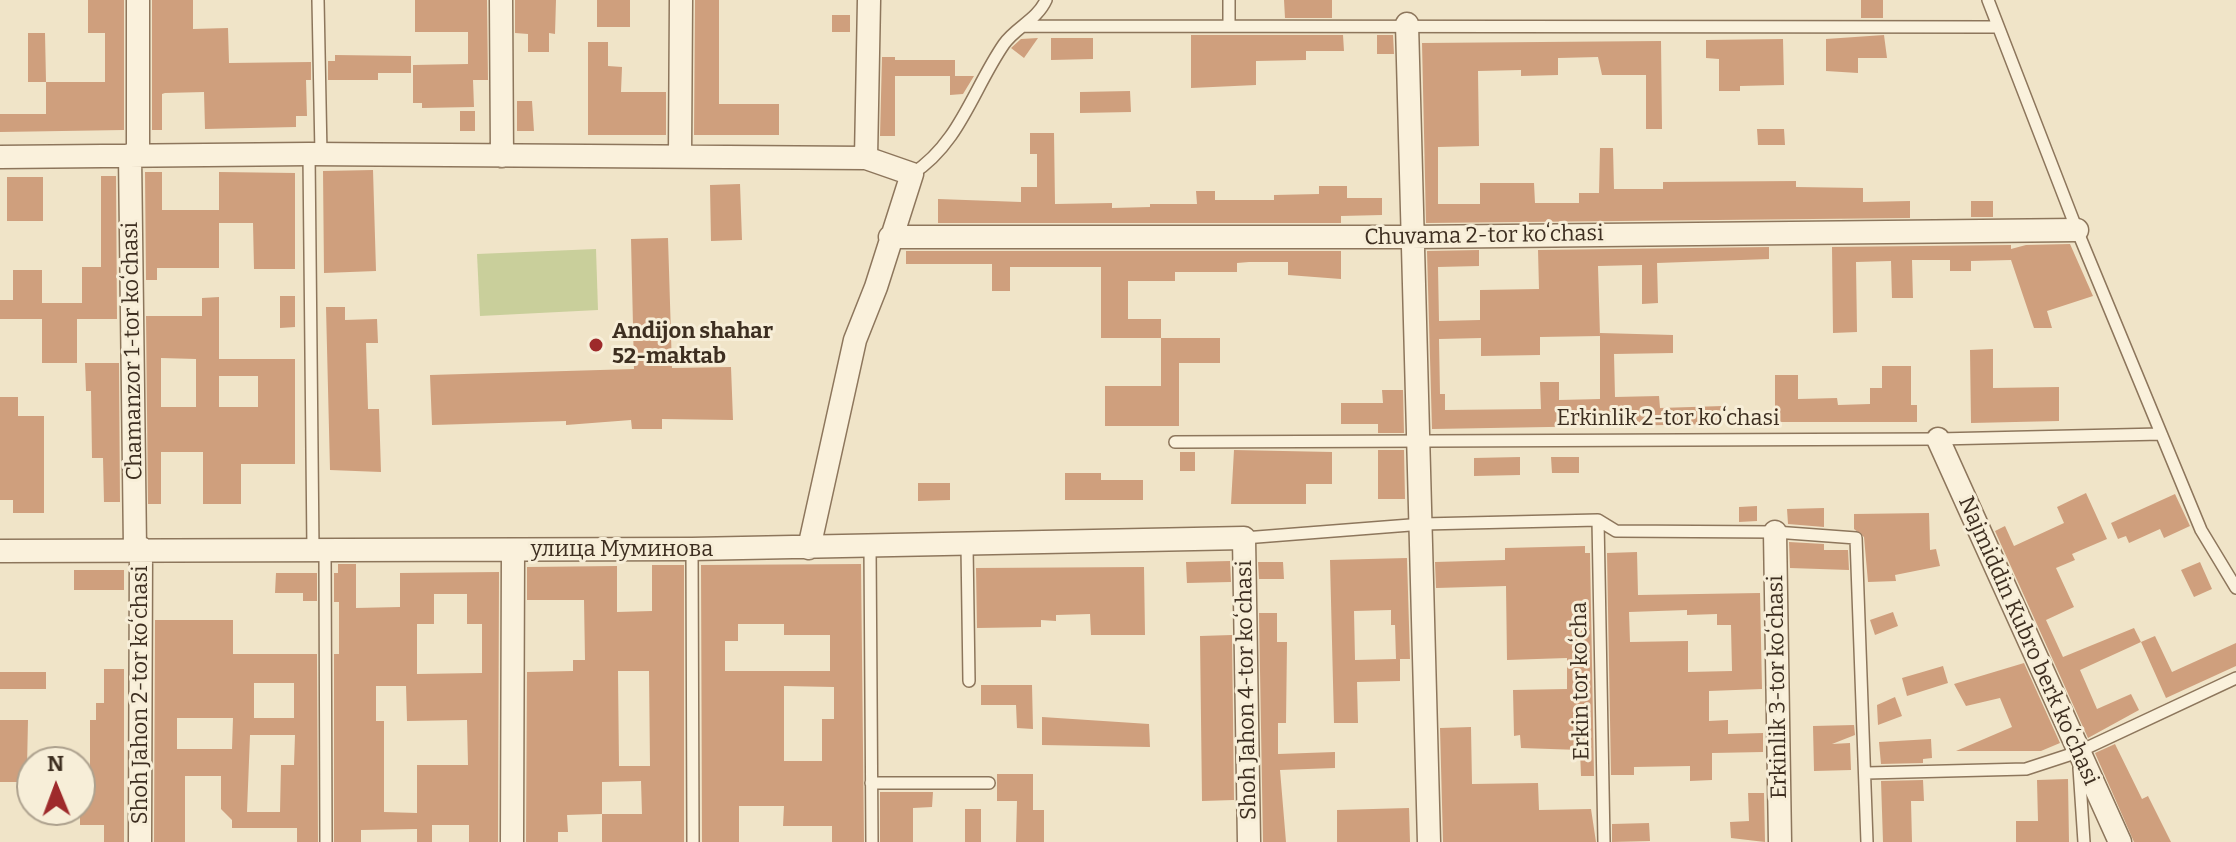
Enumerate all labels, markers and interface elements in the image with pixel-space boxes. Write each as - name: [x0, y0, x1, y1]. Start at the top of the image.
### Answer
- street label: Chuvama 2-tor koʻchasi: [1364, 221, 1604, 251]
- street label: Chamanzor 1-tor koʻchasi: [118, 222, 148, 480]
- place label: Andijon shahar 52-maktab: [612, 319, 773, 370]
- marker: Andijon shahar 52-maktab: [587, 336, 605, 354]
- street label: Erkinlik 2-tor koʻchasi: [1556, 406, 1780, 432]
- street label: Najmiddin Kubro berk koʻchasi: [1952, 492, 2104, 790]
- street label: улица Муминова: [531, 537, 713, 563]
- street label: Shoh Jahon 4-tor koʻchasi: [1232, 560, 1262, 820]
- street label: Shoh Jahon 2-tor koʻchasi: [128, 565, 154, 825]
- street label: Erkinlik 3-tor koʻchasi: [1763, 575, 1793, 799]
- street label: Erkin tor koʻcha: [1566, 601, 1596, 761]
- north arrow: [16, 746, 96, 826]
- text: N: [47, 750, 64, 777]

